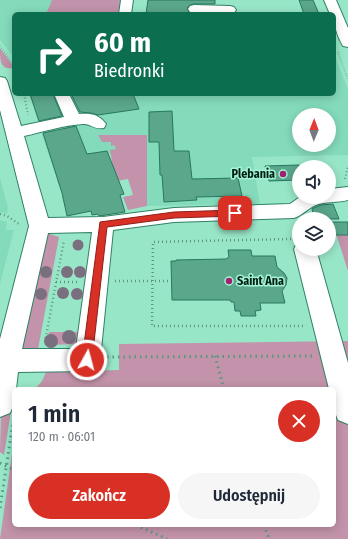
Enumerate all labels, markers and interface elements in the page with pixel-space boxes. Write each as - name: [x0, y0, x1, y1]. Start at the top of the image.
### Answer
- text: 60 m: [94, 26, 151, 59]
- icon: right: [28, 28, 80, 80]
- text: Biedronki: [94, 60, 165, 82]
- north arrow: [292, 108, 336, 152]
- map controls: [292, 108, 336, 256]
- button: sound: [292, 160, 336, 204]
- place label: Plebania: [232, 167, 275, 181]
- marker: Plebania: [278, 169, 288, 179]
- pin: [218, 196, 252, 230]
- icon: arrive: [224, 202, 246, 224]
- button: layers: [292, 212, 336, 256]
- place label: Saint Ana: [237, 274, 284, 288]
- marker: Saint Ana: [224, 276, 234, 286]
- position arrow: [66, 339, 108, 381]
- text: 1 min: [28, 400, 80, 428]
- button: close: [278, 400, 320, 442]
- text: 120 m · 06:01: [28, 429, 95, 444]
- button: Zakończ: [28, 473, 170, 519]
- button: Udostępnij: [178, 473, 320, 519]

